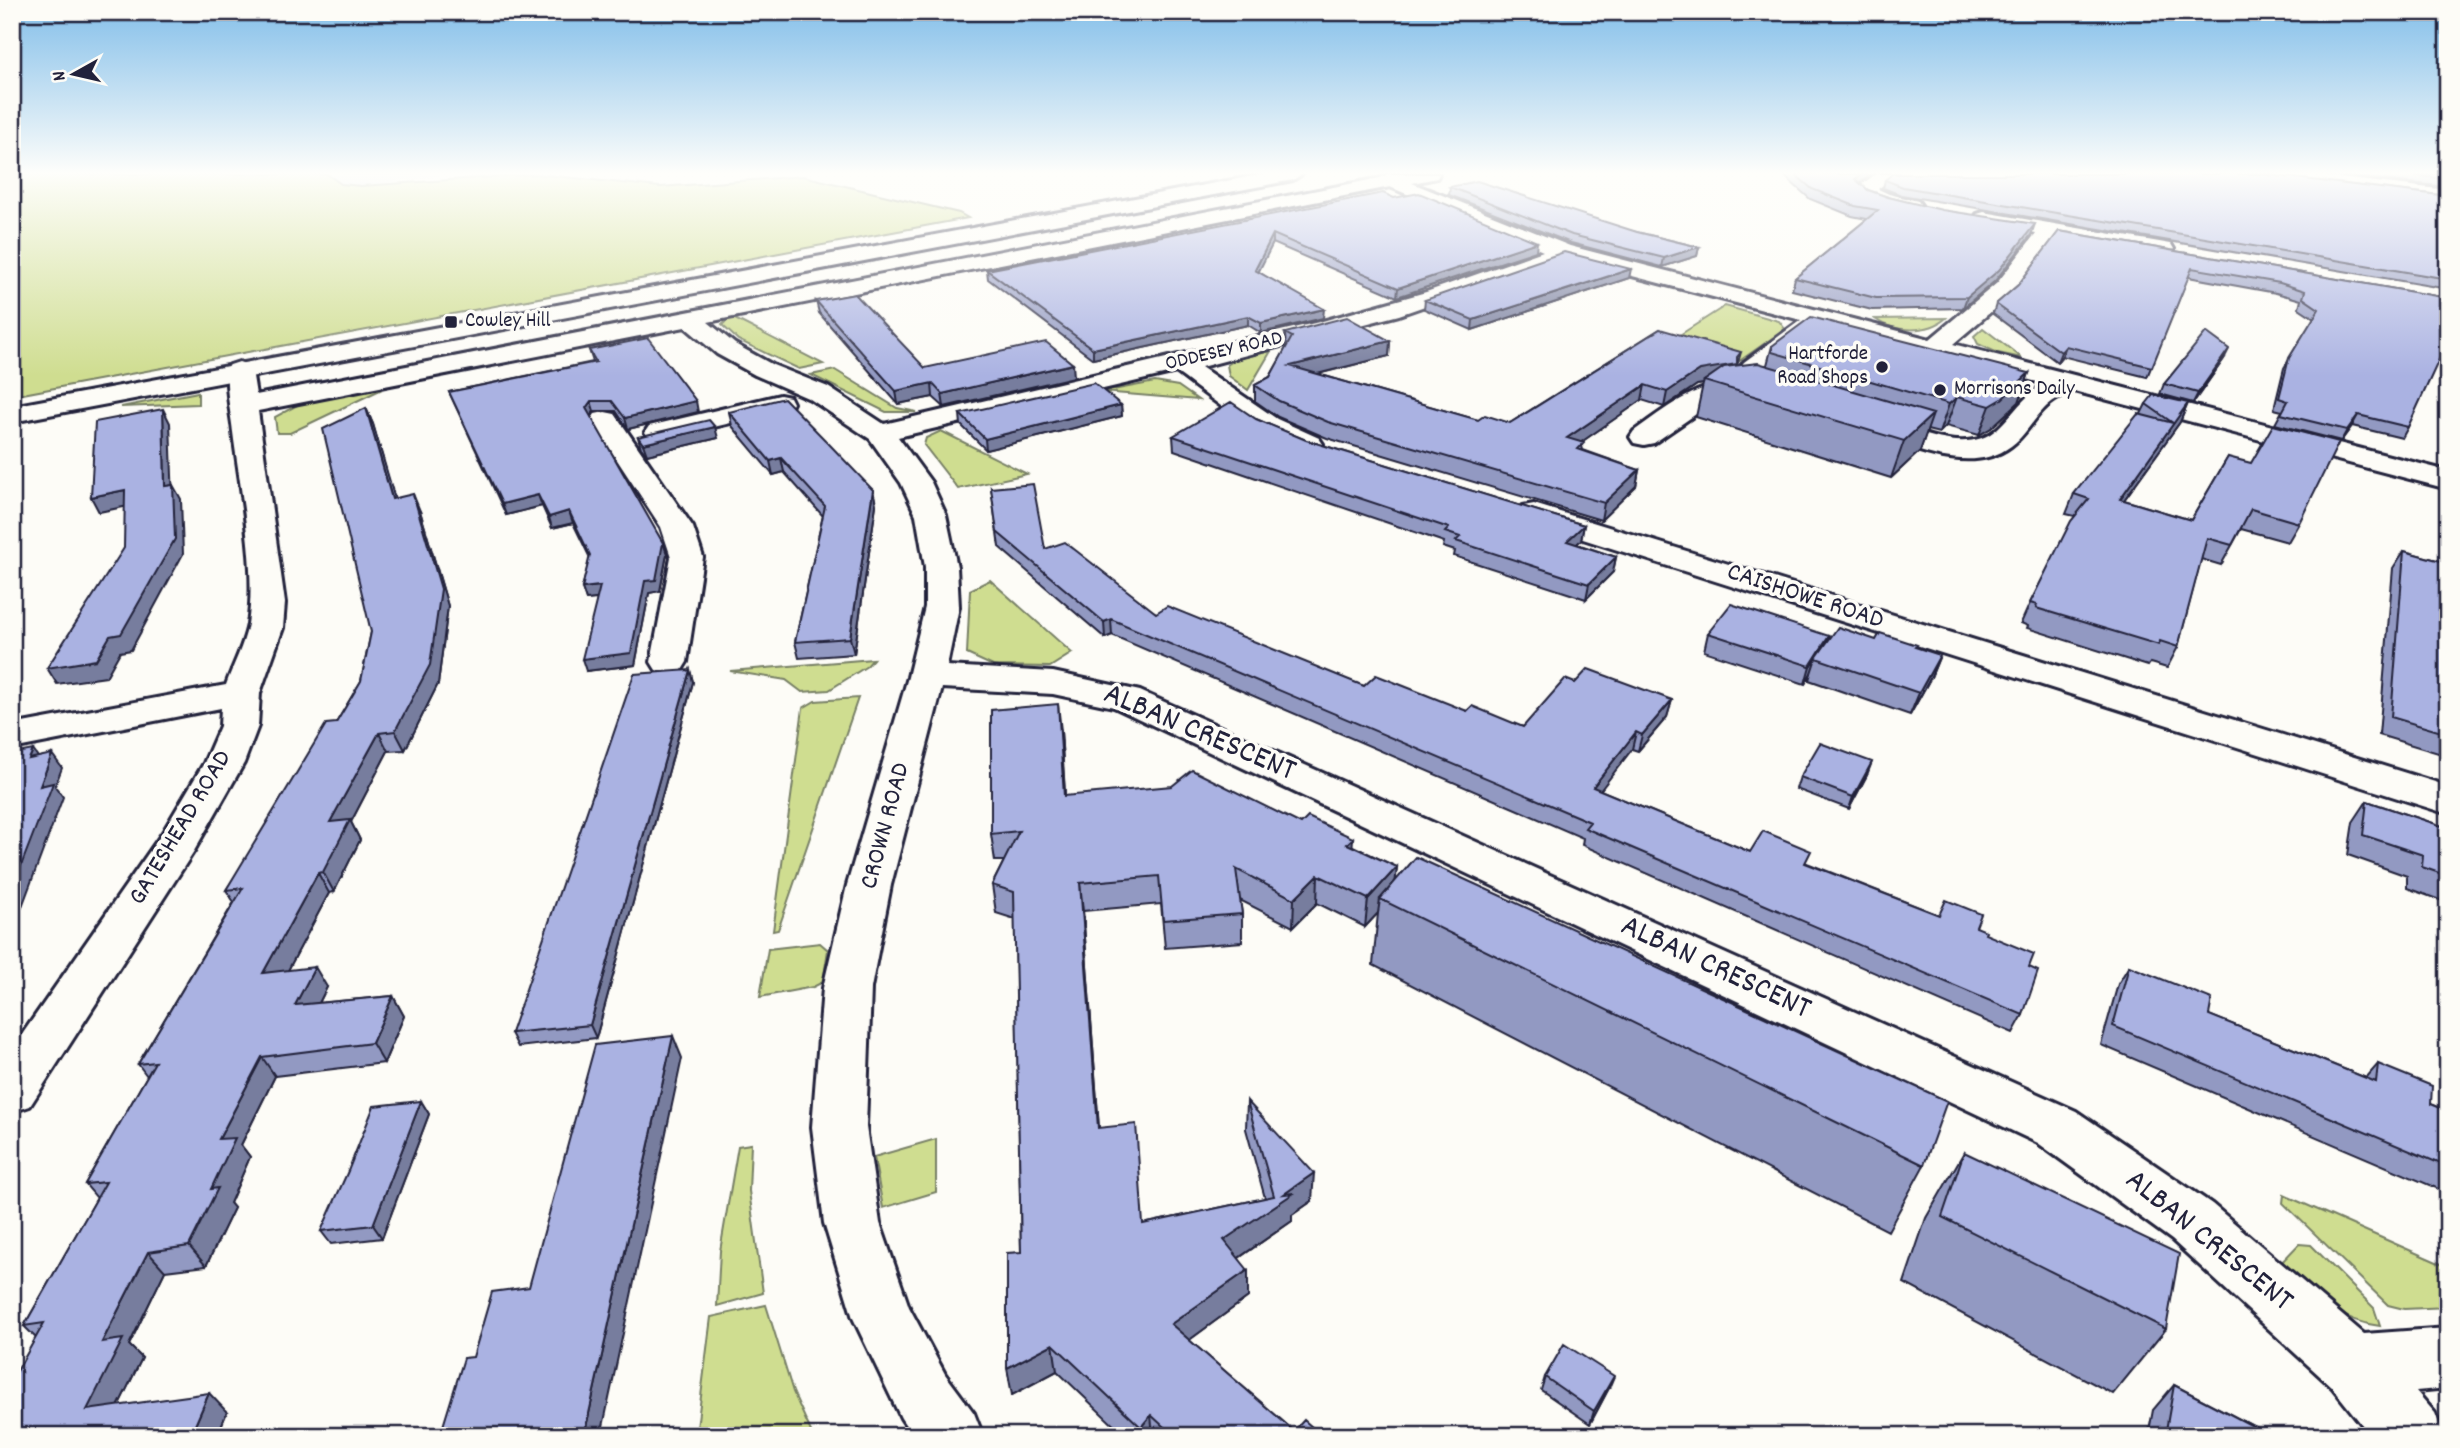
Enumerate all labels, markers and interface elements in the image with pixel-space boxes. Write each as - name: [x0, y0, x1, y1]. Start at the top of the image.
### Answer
- north arrow: [38, 38, 108, 108]
- text: N: [47, 69, 75, 82]
- place label: Cowley Hill: [465, 307, 550, 337]
- marker: Cowley Hill: [443, 314, 459, 330]
- street label: ODDESEY ROAD: [1163, 324, 1286, 380]
- place label: Hartforde Road Shops: [1777, 340, 1868, 394]
- marker: Hartforde Road Shops: [1874, 359, 1890, 375]
- place label: Morrisons Daily: [1954, 375, 2075, 405]
- marker: Morrisons Daily: [1932, 382, 1948, 398]
- street label: CAISHOWE ROAD: [1722, 554, 1888, 640]
- street label: ALBAN CRESCENT: [1096, 673, 1303, 795]
- street label: GATESHEAD ROAD: [120, 744, 242, 912]
- street label: CROWN ROAD: [851, 759, 921, 893]
- street label: ALBAN CRESCENT: [1612, 905, 1818, 1033]
- street label: ALBAN CRESCENT: [2114, 1160, 2302, 1325]

